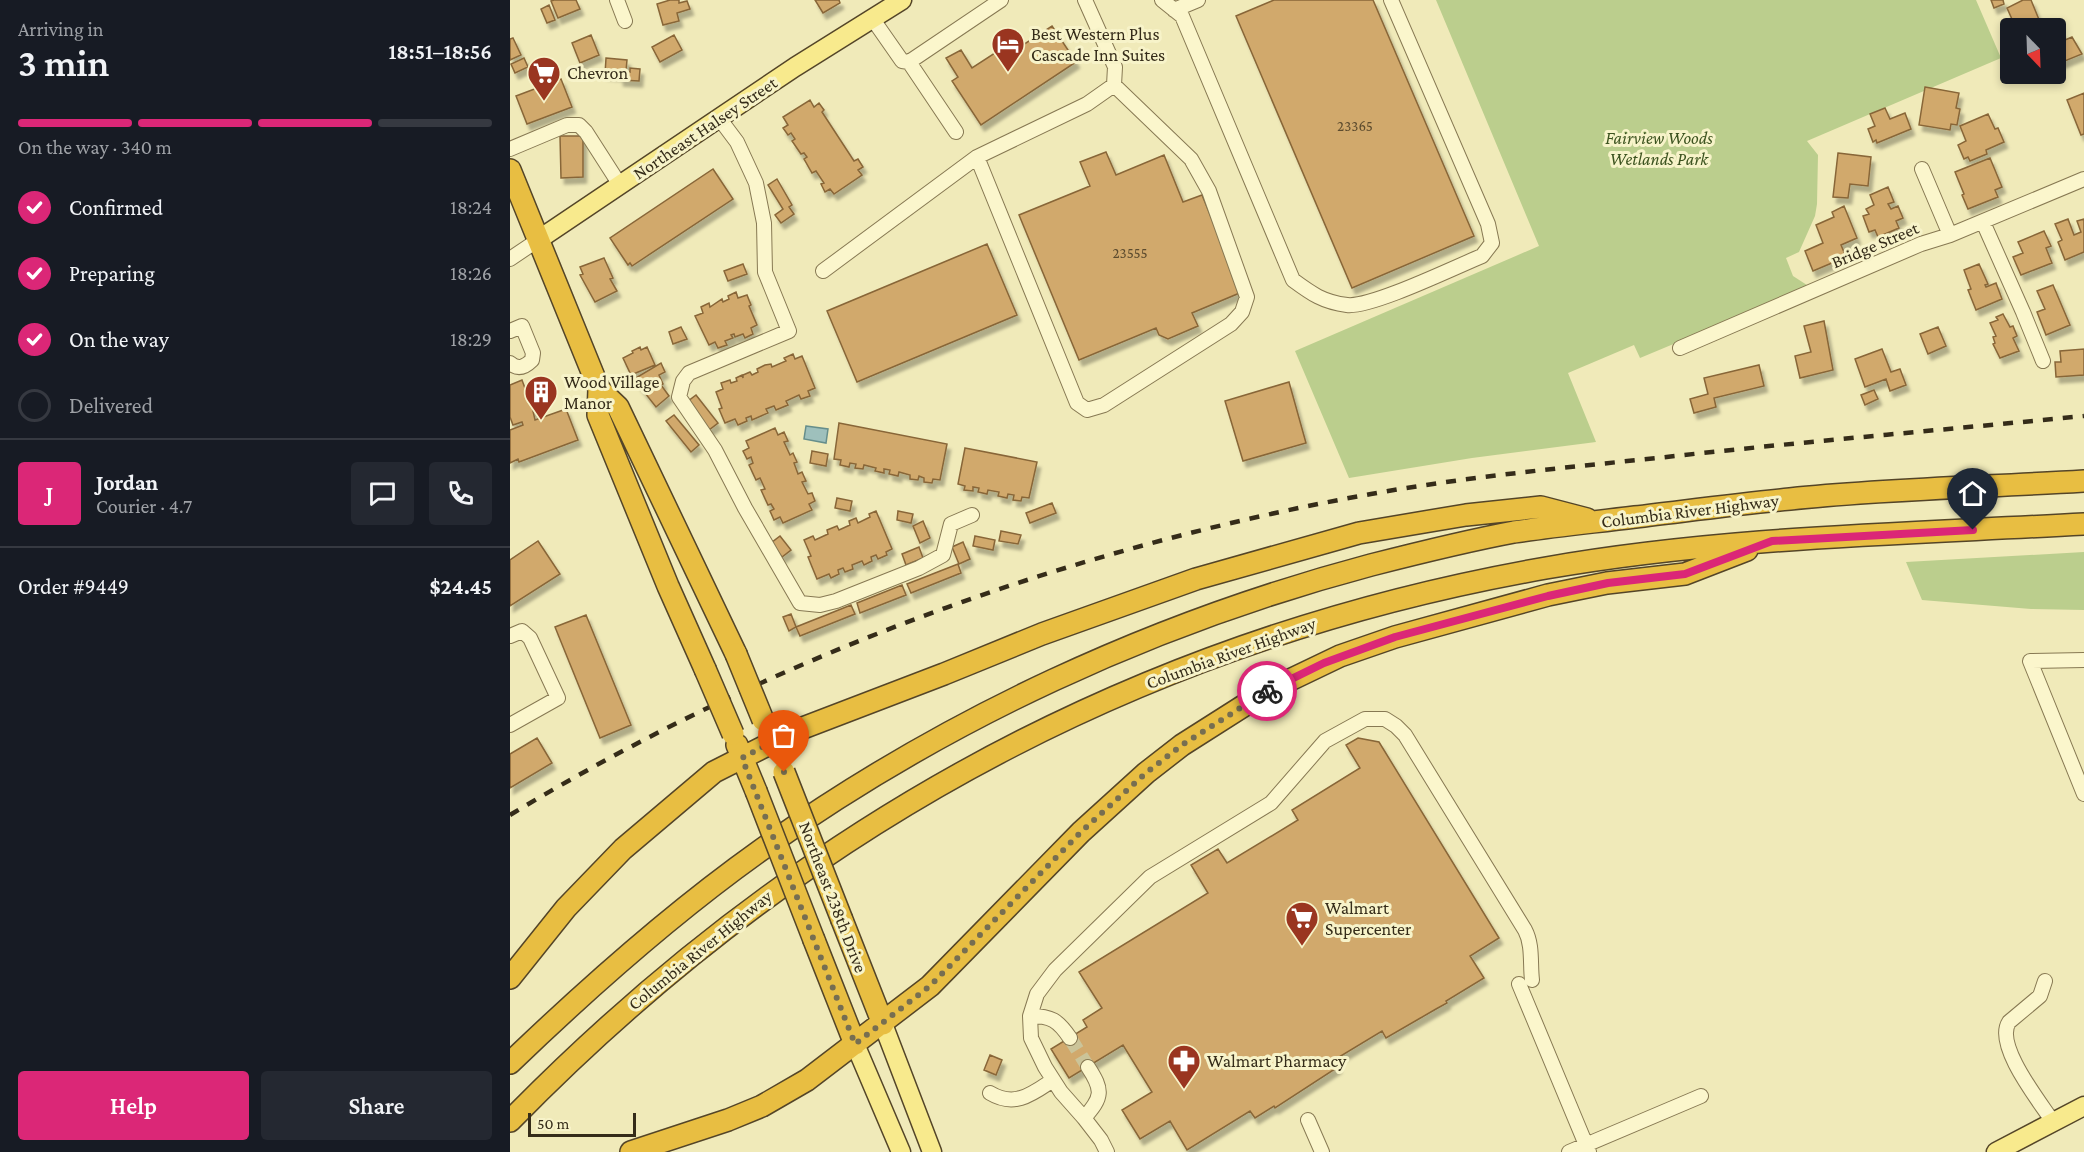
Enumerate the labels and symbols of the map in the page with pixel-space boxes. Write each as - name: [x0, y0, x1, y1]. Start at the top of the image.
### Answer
- north arrow: [2000, 18, 2066, 84]
- place label: Best Western Plus Cascade Inn Suites: [1031, 24, 1165, 65]
- hotel icon: Best Western Plus Cascade Inn Suites: [990, 26, 1026, 73]
- supermarket icon: Chevron: [526, 55, 562, 102]
- place label: Chevron: [567, 63, 628, 83]
- street label: Northeast Halsey Street: [629, 72, 781, 184]
- house number: 23365: [1337, 118, 1373, 134]
- park label: Fairview Woods Wetlands Park: [1605, 128, 1713, 169]
- street label: Bridge Street: [1829, 217, 1922, 272]
- house number: 23555: [1112, 245, 1148, 261]
- place label: Wood Village Manor: [564, 372, 660, 413]
- building icon: Wood Village Manor: [523, 374, 559, 421]
- pin: [1947, 468, 1998, 530]
- street label: Columbia River Highway: [1600, 490, 1781, 532]
- street label: Columbia River Highway: [1144, 613, 1319, 693]
- courier: [1237, 661, 1297, 721]
- pin: [758, 710, 809, 772]
- street label: Northeast 238th Drive: [795, 819, 871, 975]
- street label: Columbia River Highway: [624, 886, 776, 1014]
- place label: Walmart Supercenter: [1325, 898, 1412, 939]
- supermarket icon: Walmart Supercenter: [1284, 900, 1320, 947]
- pharmacy icon: Walmart Pharmacy: [1166, 1043, 1202, 1090]
- place label: Walmart Pharmacy: [1207, 1051, 1347, 1071]
- scale bar: [528, 1110, 636, 1138]

